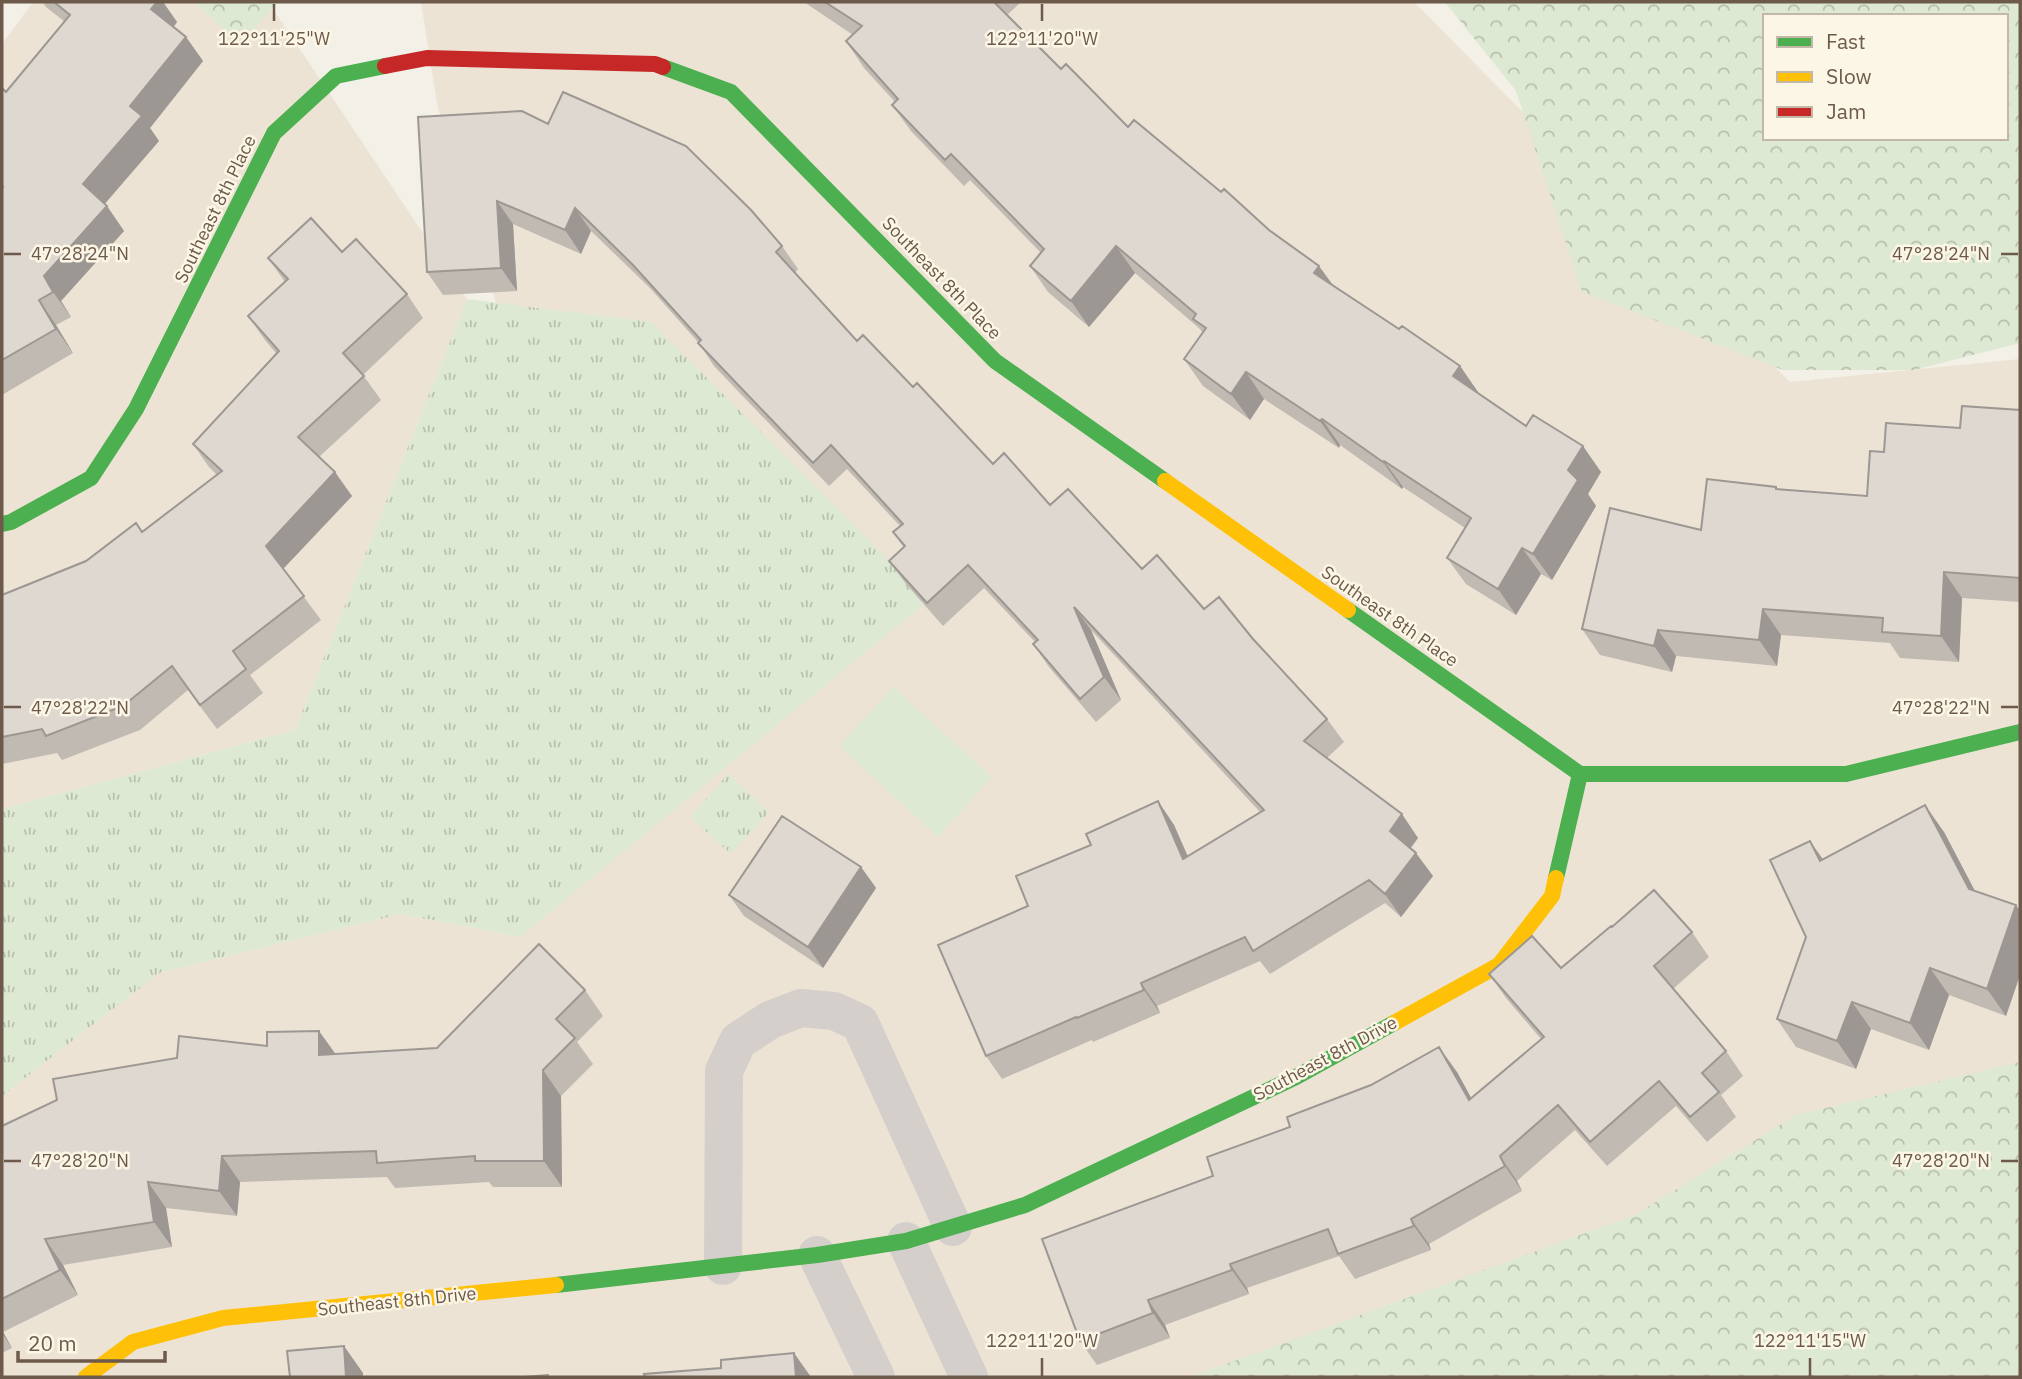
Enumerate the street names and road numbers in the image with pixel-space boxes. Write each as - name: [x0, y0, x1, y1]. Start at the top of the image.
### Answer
- street label: Southeast 8th Place: [169, 131, 261, 287]
- street label: Southeast 8th Place: [878, 212, 1007, 344]
- street label: Southeast 8th Place: [1317, 560, 1463, 672]
- street label: Southeast 8th Drive: [1249, 1010, 1401, 1106]
- street label: Southeast 8th Drive: [317, 1281, 478, 1321]

